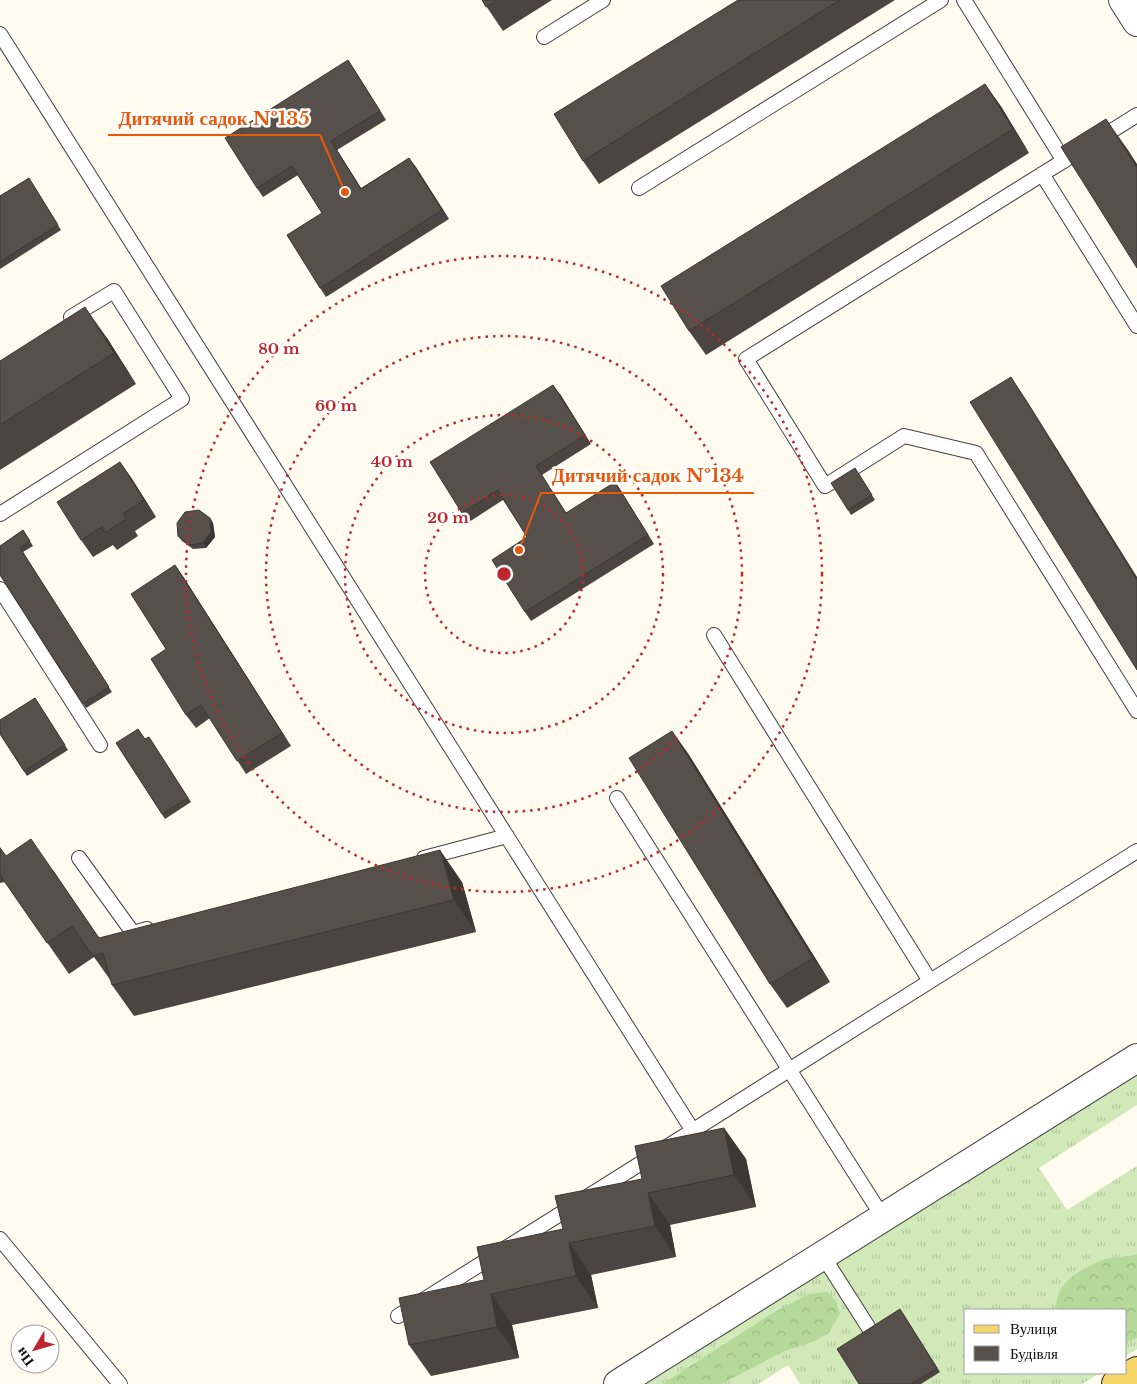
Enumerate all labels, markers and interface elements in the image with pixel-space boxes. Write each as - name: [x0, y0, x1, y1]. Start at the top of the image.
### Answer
- callout: Дитячий садок №135: [108, 101, 320, 135]
- text: Дитячий садок №135: [118, 107, 310, 130]
- text: 80 m: [258, 339, 300, 358]
- text: 60 m: [315, 396, 357, 415]
- text: 40 m: [371, 452, 413, 471]
- callout: Дитячий садок №134: [541, 459, 754, 493]
- text: Дитячий садок №134: [552, 464, 744, 487]
- text: 20 m: [427, 508, 469, 527]
- centre of rings: [495, 565, 513, 583]
- legend: [964, 1309, 1127, 1374]
- text: Вулиця: [1010, 1319, 1057, 1338]
- north arrow: [10, 1324, 60, 1374]
- text: Пн: [12, 1344, 38, 1370]
- text: Будівля: [1010, 1344, 1058, 1363]

